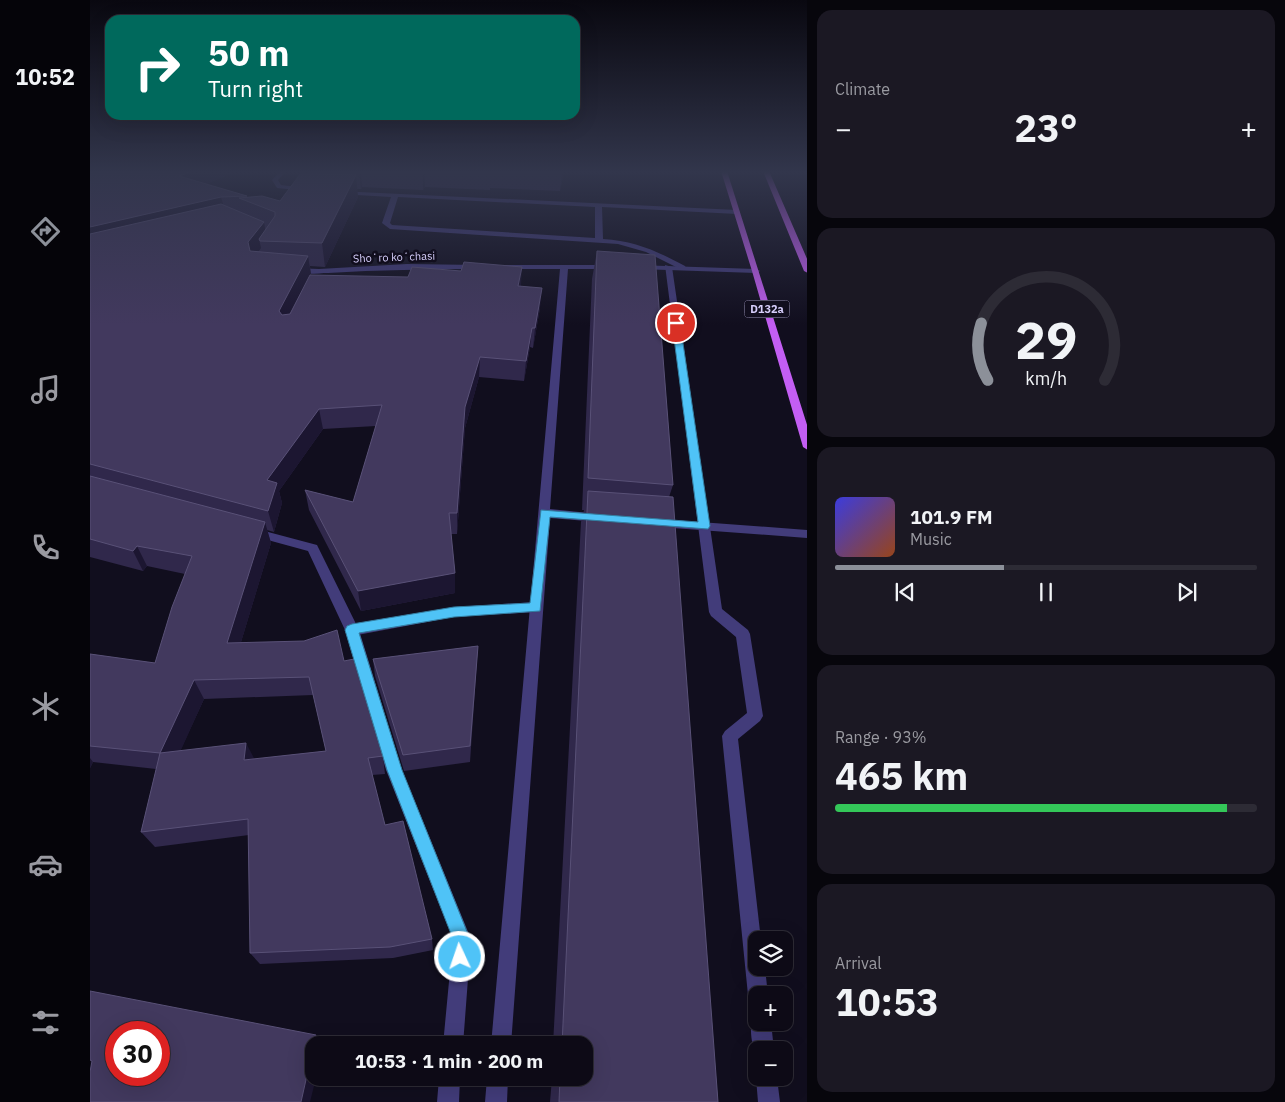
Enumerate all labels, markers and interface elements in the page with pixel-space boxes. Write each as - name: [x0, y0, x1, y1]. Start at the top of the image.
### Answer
- text: 50 m: [208, 30, 290, 76]
- icon: right: [125, 35, 190, 100]
- text: 10:52: [15, 62, 75, 91]
- text: Turn right: [208, 74, 303, 103]
- text: Climate: [835, 79, 890, 99]
- text: 23°: [1014, 103, 1078, 152]
- text: −: [835, 110, 852, 147]
- text: +: [1240, 110, 1257, 147]
- icon: directions: [28, 214, 63, 249]
- street label: Shoʻro koʻchasi: [353, 249, 435, 265]
- road number: D132a: [744, 300, 790, 318]
- pin: [655, 302, 697, 344]
- text: 29: [1015, 306, 1077, 373]
- icon: arrive: [662, 309, 690, 337]
- text: km/h: [1025, 367, 1067, 390]
- icon: music: [28, 372, 63, 407]
- text: 101.9 FM: [910, 505, 993, 529]
- text: Music: [910, 529, 952, 549]
- icon: phone: [28, 530, 63, 565]
- icon: previous: [891, 578, 919, 606]
- icon: pause: [1032, 578, 1060, 606]
- icon: next: [1173, 578, 1201, 606]
- icon: climate: [28, 689, 63, 724]
- text: Range · 93%: [835, 727, 927, 747]
- text: 465 km: [835, 751, 968, 800]
- icon: car: [28, 847, 63, 882]
- position arrow: [433, 930, 485, 982]
- map controls: [748, 931, 793, 1086]
- button: layers: [748, 931, 793, 976]
- text: Arrival: [835, 953, 882, 973]
- text: 10:53: [835, 977, 939, 1026]
- button: +: [748, 986, 793, 1031]
- icon: filters: [28, 1005, 63, 1040]
- speed limit sign: 30: [105, 1021, 170, 1086]
- button: −: [748, 1041, 793, 1086]
- text: 10:53 · 1 min · 200 m: [355, 1049, 543, 1073]

